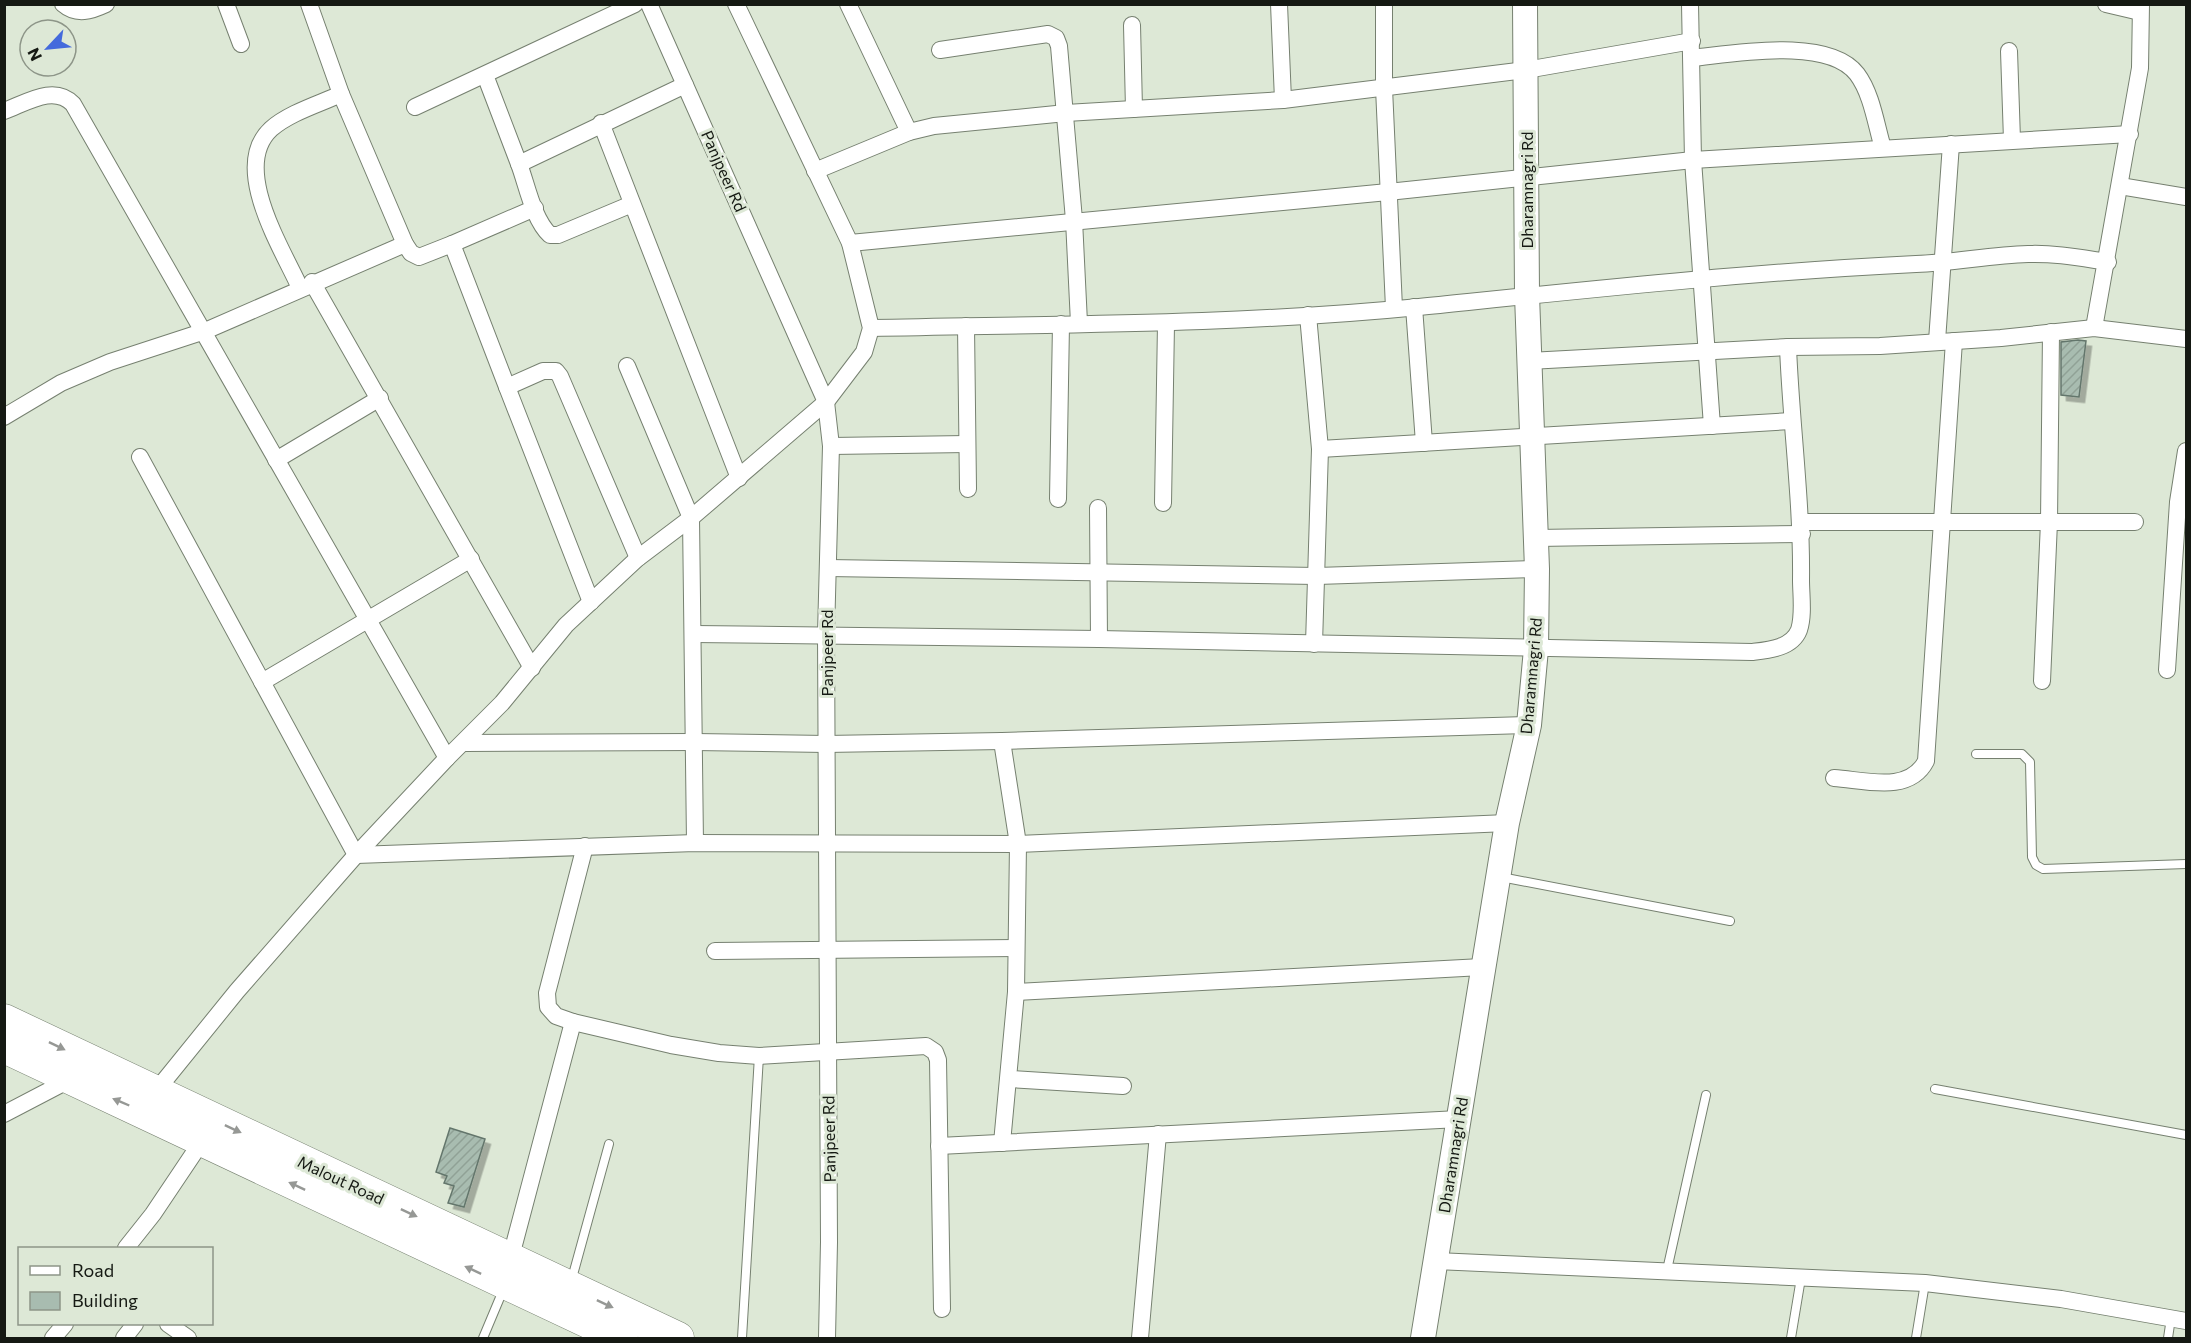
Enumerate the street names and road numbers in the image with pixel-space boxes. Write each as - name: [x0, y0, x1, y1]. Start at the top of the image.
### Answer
- street label: Panjpeer Rd: [698, 127, 751, 214]
- street label: Dharamnagri Rd: [1517, 131, 1536, 249]
- street label: Panjpeer Rd: [817, 610, 836, 696]
- street label: Dharamnagri Rd: [1516, 617, 1545, 735]
- street label: Panjpeer Rd: [818, 1095, 839, 1183]
- street label: Dharamnagri Rd: [1434, 1096, 1471, 1214]
- street label: Malout Road: [295, 1151, 387, 1208]

